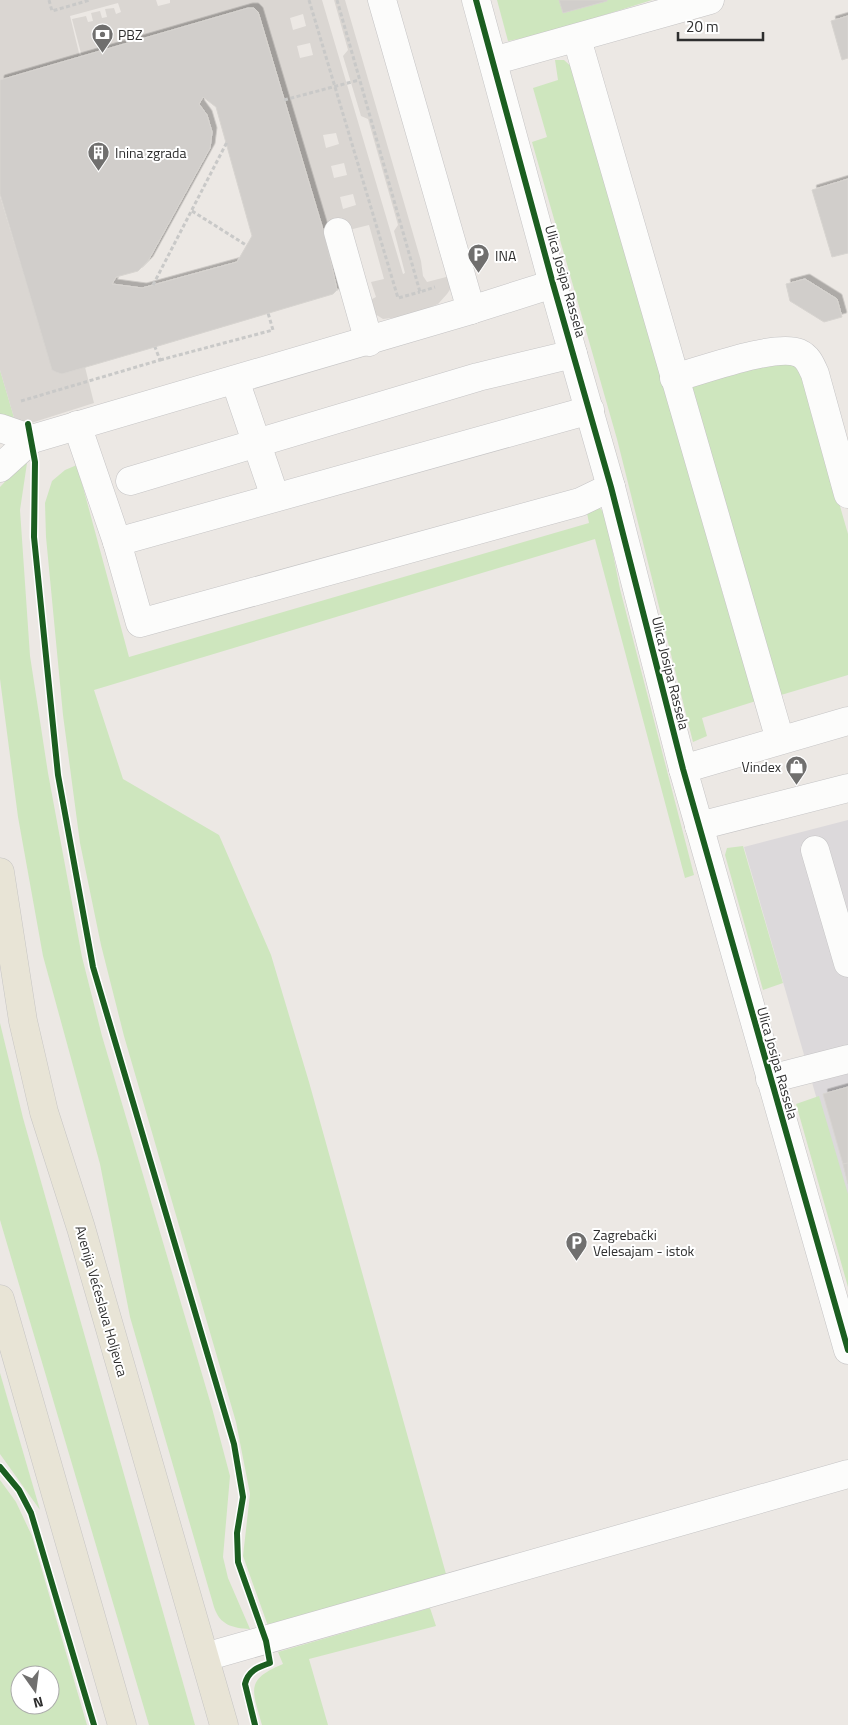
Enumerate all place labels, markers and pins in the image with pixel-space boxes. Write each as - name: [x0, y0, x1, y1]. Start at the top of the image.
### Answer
- bank icon: PBZ: [90, 22, 114, 53]
- place label: PBZ: [118, 24, 142, 45]
- building icon: Inina zgrada: [87, 140, 111, 171]
- place label: Inina zgrada: [115, 142, 186, 163]
- parking icon: INA: [467, 243, 491, 274]
- place label: INA: [495, 245, 517, 266]
- shop icon: Vindex: [785, 754, 809, 785]
- place label: Vindex: [742, 756, 782, 777]
- place label: Zagrebački Velesajam - istok: [593, 1224, 695, 1261]
- parking icon: Zagrebački Velesajam - istok: [565, 1230, 589, 1261]

